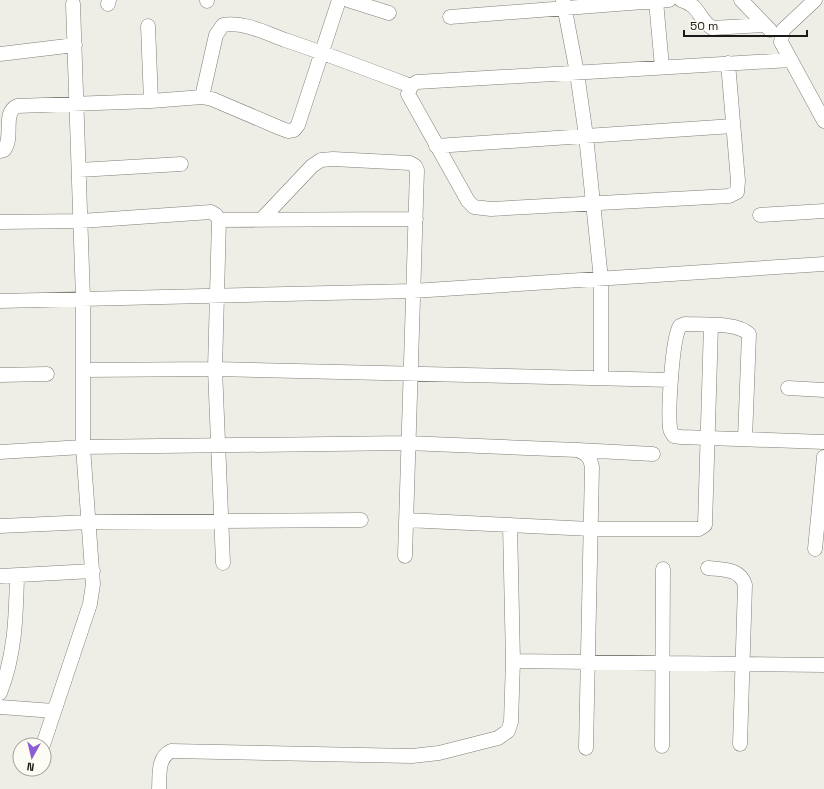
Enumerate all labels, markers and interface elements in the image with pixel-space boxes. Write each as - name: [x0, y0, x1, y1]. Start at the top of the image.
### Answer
- scale bar: [684, 12, 807, 38]
- text: 50 m: [690, 18, 718, 34]
- north arrow: [12, 737, 52, 777]
- text: N: [26, 759, 35, 774]

